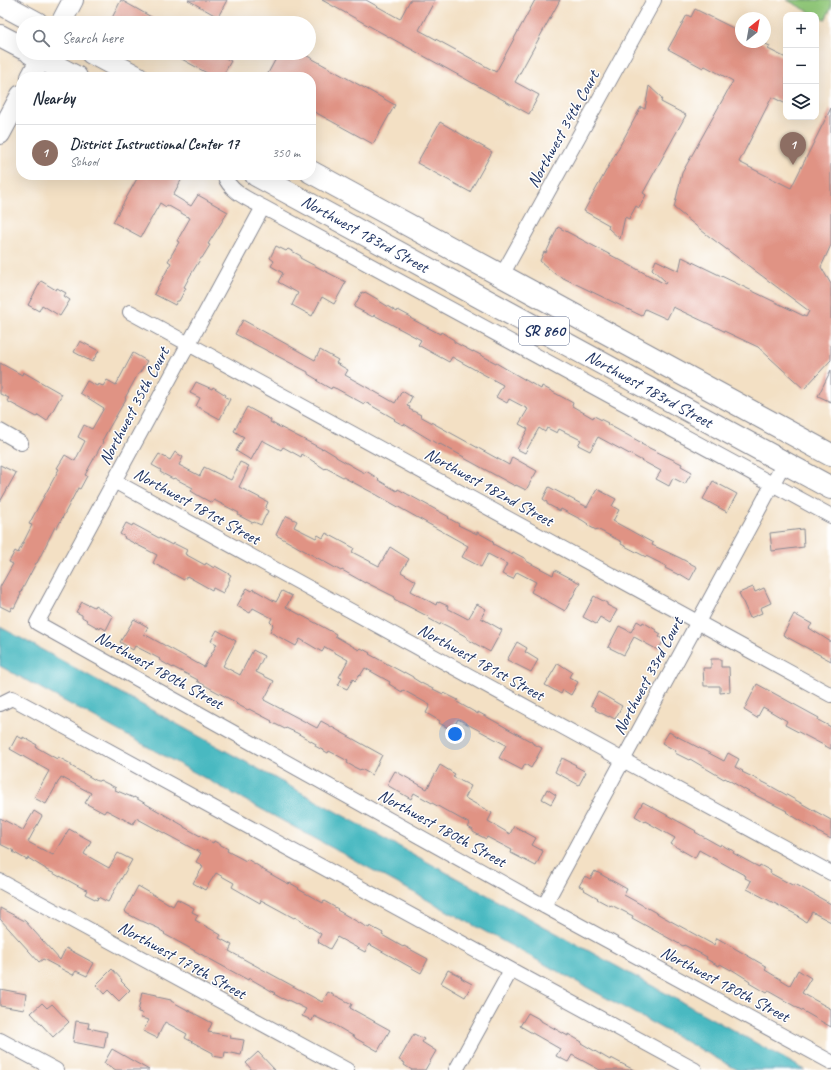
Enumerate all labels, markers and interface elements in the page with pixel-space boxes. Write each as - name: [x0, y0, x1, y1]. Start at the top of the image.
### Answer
- north arrow: [735, 12, 771, 48]
- map controls: [783, 12, 819, 120]
- button: +: [783, 12, 819, 48]
- search box: [16, 16, 316, 60]
- icon: search: [30, 27, 52, 49]
- text: Search here: [62, 29, 123, 48]
- button: −: [783, 48, 819, 84]
- street label: Northwest 34th Court: [522, 65, 605, 191]
- button: layers: [783, 84, 819, 120]
- text: Nearby: [32, 88, 75, 109]
- pin: 1: [780, 132, 806, 165]
- text: District Instructional Center 17: [70, 135, 239, 154]
- text: 1: [42, 145, 48, 161]
- text: 350 m: [272, 145, 300, 161]
- text: School: [70, 154, 98, 170]
- street label: Northwest 183rd Street: [298, 190, 434, 279]
- road number: SR 860: [519, 317, 569, 345]
- street label: Northwest 35th Court: [94, 341, 175, 468]
- street label: Northwest 183rd Street: [582, 345, 718, 434]
- street label: Northwest 182nd Street: [421, 443, 559, 532]
- street label: Northwest 181st Street: [130, 463, 266, 550]
- street label: Northwest 33rd Court: [608, 612, 689, 738]
- street label: Northwest 181st Street: [414, 619, 550, 706]
- street label: Northwest 180th Street: [92, 626, 229, 715]
- your location: [445, 724, 465, 744]
- street label: Northwest 180th Street: [375, 784, 512, 873]
- street label: Northwest 179th Street: [115, 916, 252, 1005]
- street label: Northwest 180th Street: [657, 941, 795, 1028]

